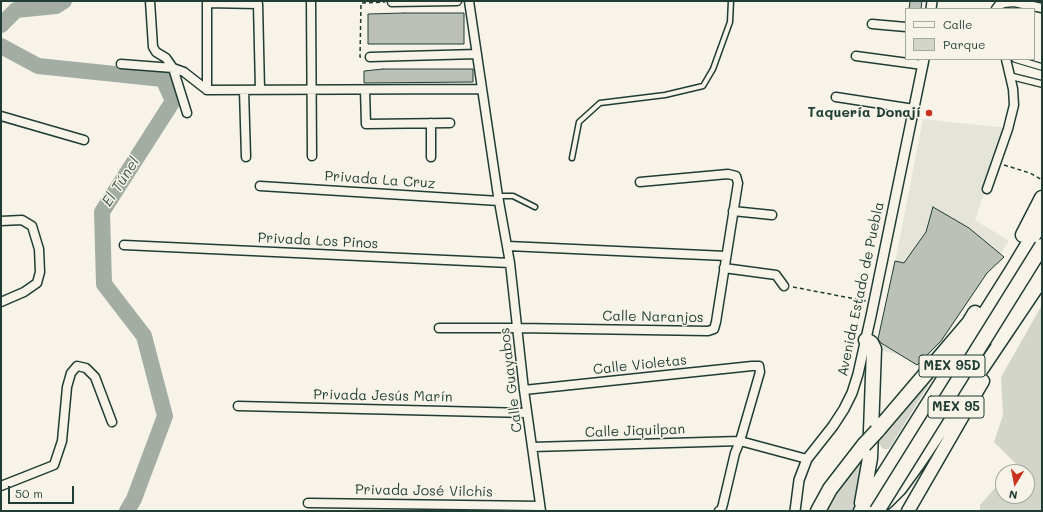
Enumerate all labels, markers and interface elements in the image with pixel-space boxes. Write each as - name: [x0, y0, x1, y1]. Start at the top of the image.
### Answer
- legend: [905, 8, 1035, 60]
- text: Calle: [943, 16, 973, 32]
- text: Parque: [943, 36, 986, 52]
- place label: Taquería Donají: [808, 105, 921, 121]
- marker: Taquería Donají: [924, 108, 934, 118]
- water label: El Túnel: [98, 154, 144, 210]
- street label: Privada La Cruz: [324, 168, 436, 192]
- street label: Avenida Estado de Puebla: [834, 200, 888, 378]
- street label: Privada Los Pinos: [257, 229, 379, 253]
- street label: Calle Naranjos: [602, 308, 704, 326]
- street label: Calle Guayabos: [496, 327, 526, 433]
- street label: Calle Violetas: [592, 352, 688, 378]
- road number: MEX 95D: [919, 355, 985, 377]
- street label: Privada Jesús Marín: [313, 386, 453, 406]
- road number: MEX 95: [928, 396, 984, 418]
- street label: Calle Jiquilpan: [585, 421, 685, 441]
- north arrow: [995, 464, 1035, 504]
- scale bar: [10, 478, 76, 504]
- street label: Privada José Vilchis: [355, 481, 493, 501]
- text: 50 m: [15, 485, 43, 501]
- text: N: [1008, 487, 1018, 503]

